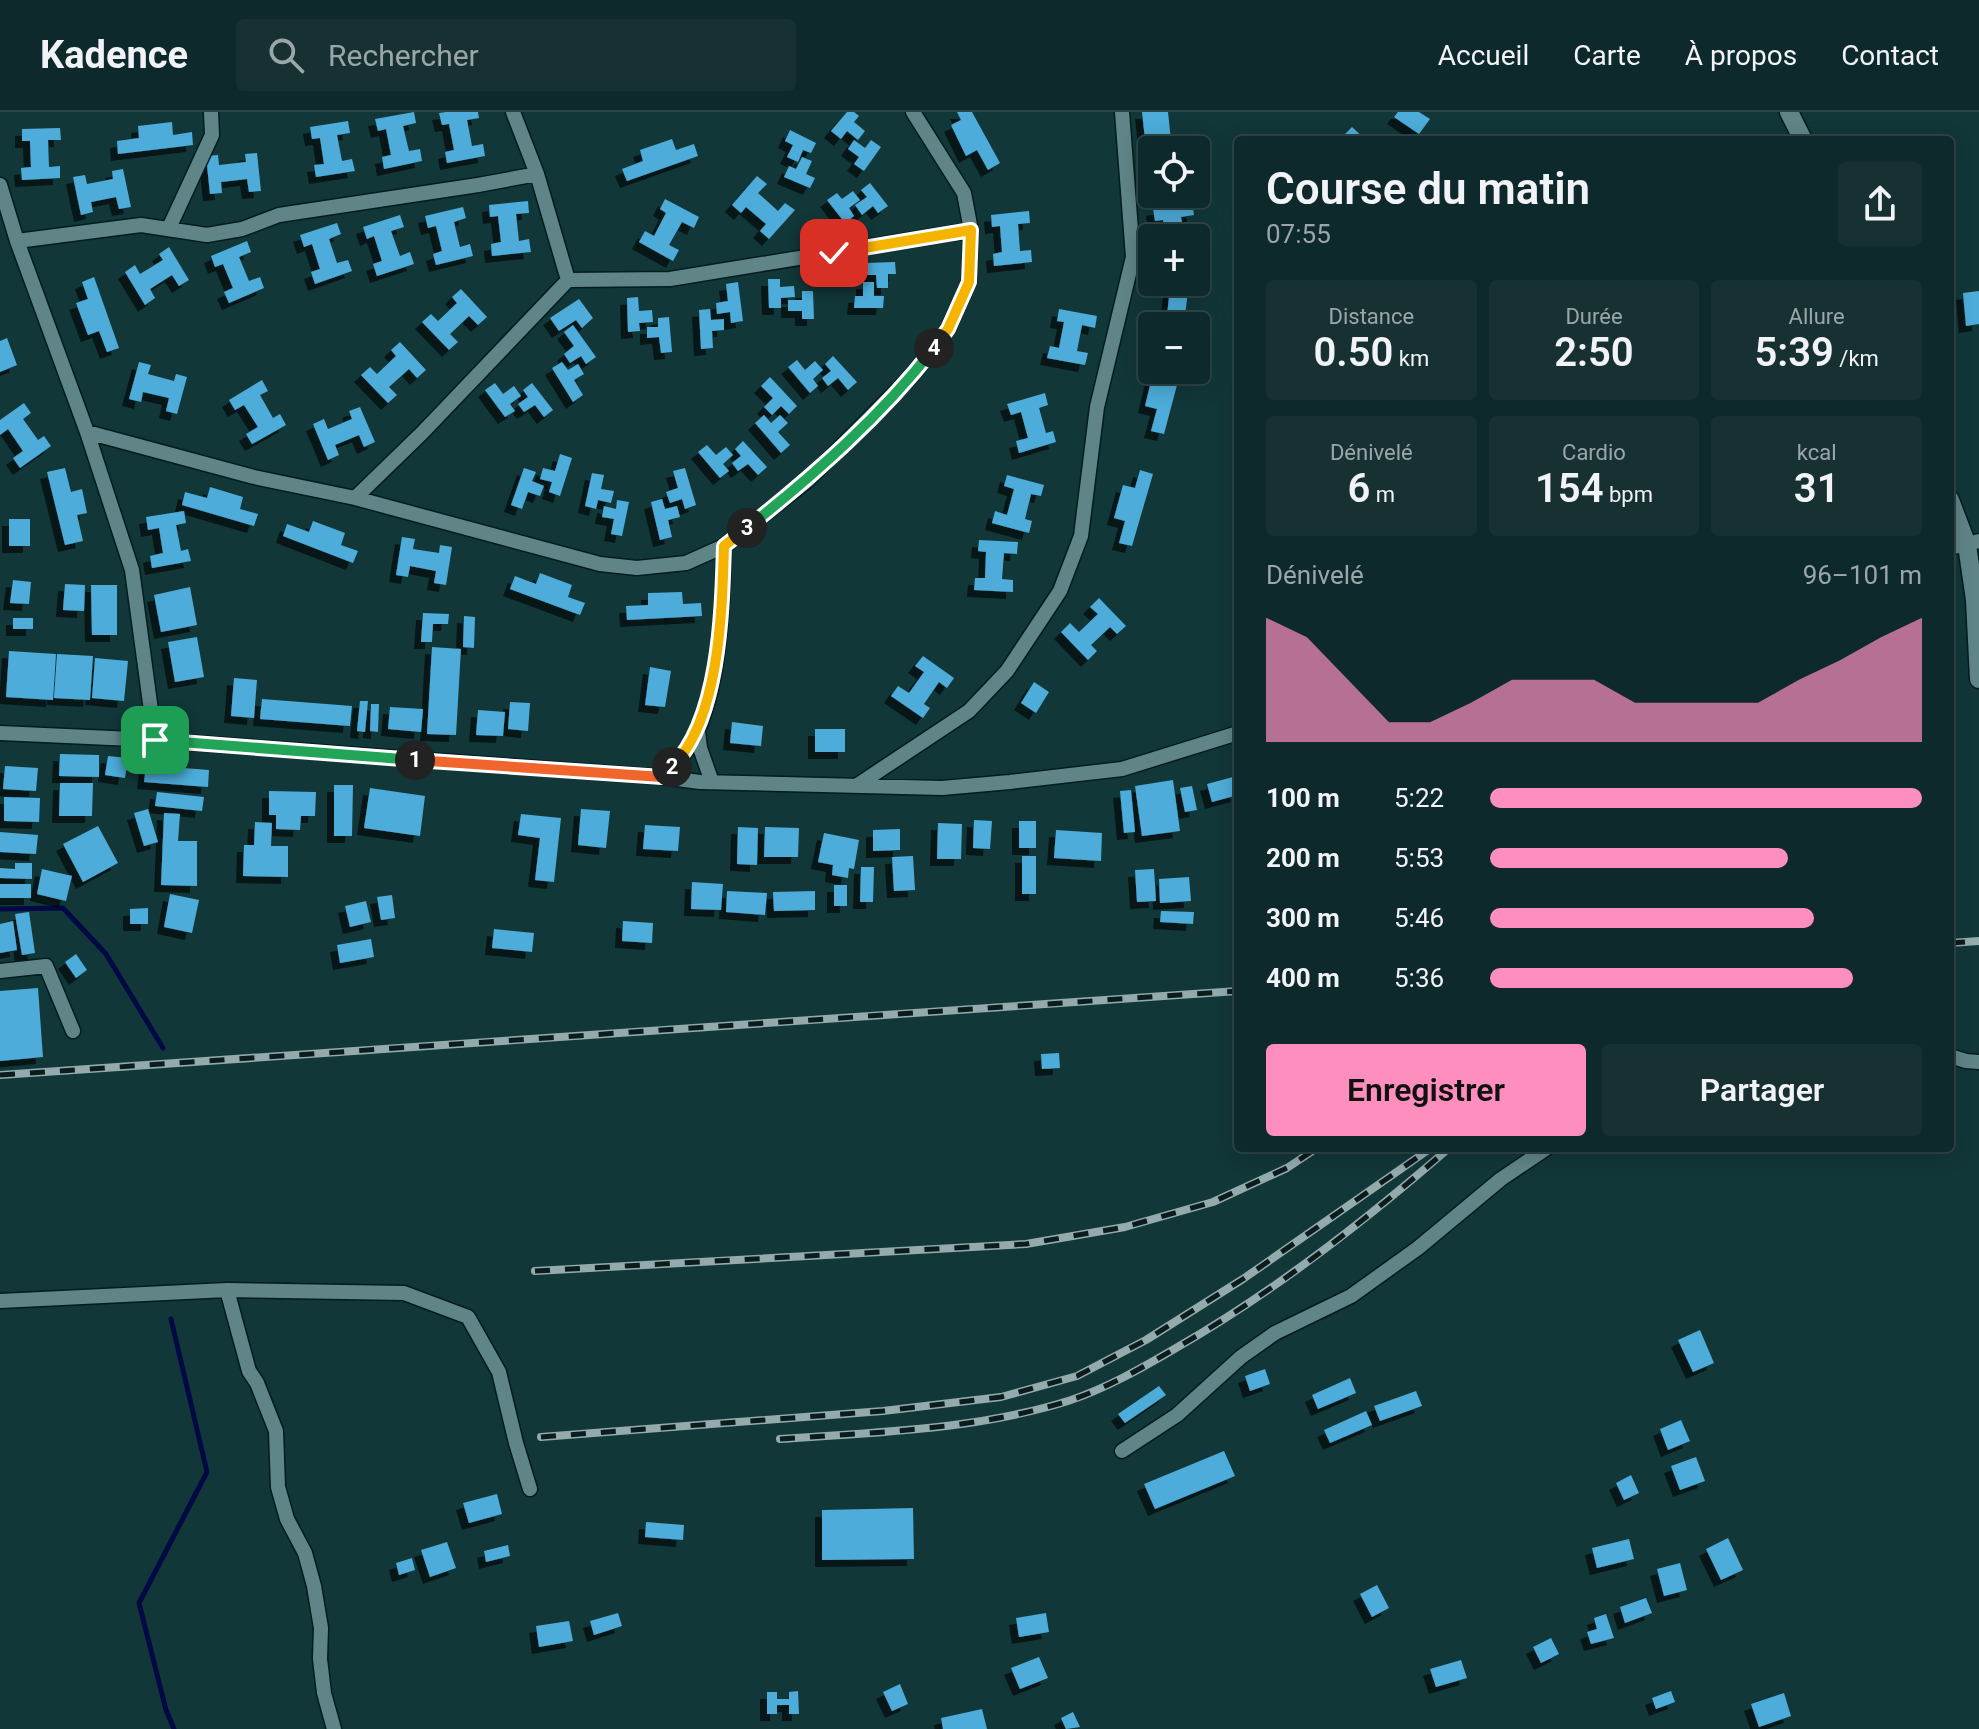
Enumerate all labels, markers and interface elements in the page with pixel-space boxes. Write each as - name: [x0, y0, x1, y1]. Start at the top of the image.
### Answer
- search box: [236, 19, 796, 91]
- text: Kadence: [40, 33, 188, 77]
- icon: search: [264, 33, 308, 77]
- text: Rechercher: [328, 38, 479, 73]
- text: Accueil: [1438, 39, 1529, 72]
- text: Carte: [1573, 39, 1641, 72]
- text: À propos: [1685, 39, 1797, 72]
- text: Contact: [1841, 39, 1939, 72]
- map controls: [1138, 136, 1210, 384]
- button: locate: [1138, 136, 1210, 208]
- button: share: [1838, 162, 1922, 246]
- text: Course du matin: [1266, 163, 1590, 215]
- pin: [800, 219, 868, 287]
- text: 07:55: [1266, 219, 1331, 249]
- button: +: [1138, 224, 1210, 296]
- icon: check: [812, 231, 856, 275]
- text: Distance: [1329, 304, 1414, 329]
- text: Durée: [1565, 304, 1623, 329]
- text: Allure: [1789, 304, 1845, 329]
- button: −: [1138, 312, 1210, 384]
- pin: 4: [914, 328, 954, 368]
- text: 0.50: [1313, 329, 1393, 376]
- text: 2:50: [1554, 329, 1634, 376]
- text: 5:39: [1754, 329, 1834, 376]
- text: 4: [928, 335, 940, 360]
- text: km: [1393, 346, 1429, 371]
- text: /km: [1834, 346, 1879, 371]
- text: Dénivelé: [1330, 440, 1413, 465]
- text: Cardio: [1562, 440, 1626, 465]
- text: kcal: [1797, 440, 1837, 465]
- text: 6: [1348, 465, 1370, 512]
- text: 154: [1535, 465, 1604, 512]
- text: 31: [1794, 465, 1840, 512]
- text: m: [1370, 482, 1395, 507]
- text: bpm: [1604, 482, 1653, 507]
- pin: 3: [727, 508, 767, 548]
- text: 3: [741, 515, 753, 540]
- text: Dénivelé: [1266, 560, 1364, 590]
- text: 96–101 m: [1803, 560, 1922, 590]
- pin: [121, 706, 189, 774]
- icon: arrive: [133, 718, 177, 762]
- pin: 1: [395, 740, 435, 780]
- text: 1: [409, 747, 421, 772]
- pin: 2: [652, 747, 692, 787]
- text: 2: [666, 754, 678, 779]
- text: 100 m: [1266, 783, 1340, 813]
- text: 5:22: [1394, 783, 1444, 813]
- text: 200 m: [1266, 843, 1340, 873]
- text: 5:53: [1394, 843, 1444, 873]
- text: 300 m: [1266, 903, 1340, 933]
- text: 5:46: [1394, 903, 1444, 933]
- text: 400 m: [1266, 963, 1340, 993]
- text: 5:36: [1394, 963, 1444, 993]
- button: Enregistrer: [1266, 1044, 1586, 1136]
- button: Partager: [1602, 1044, 1922, 1136]

